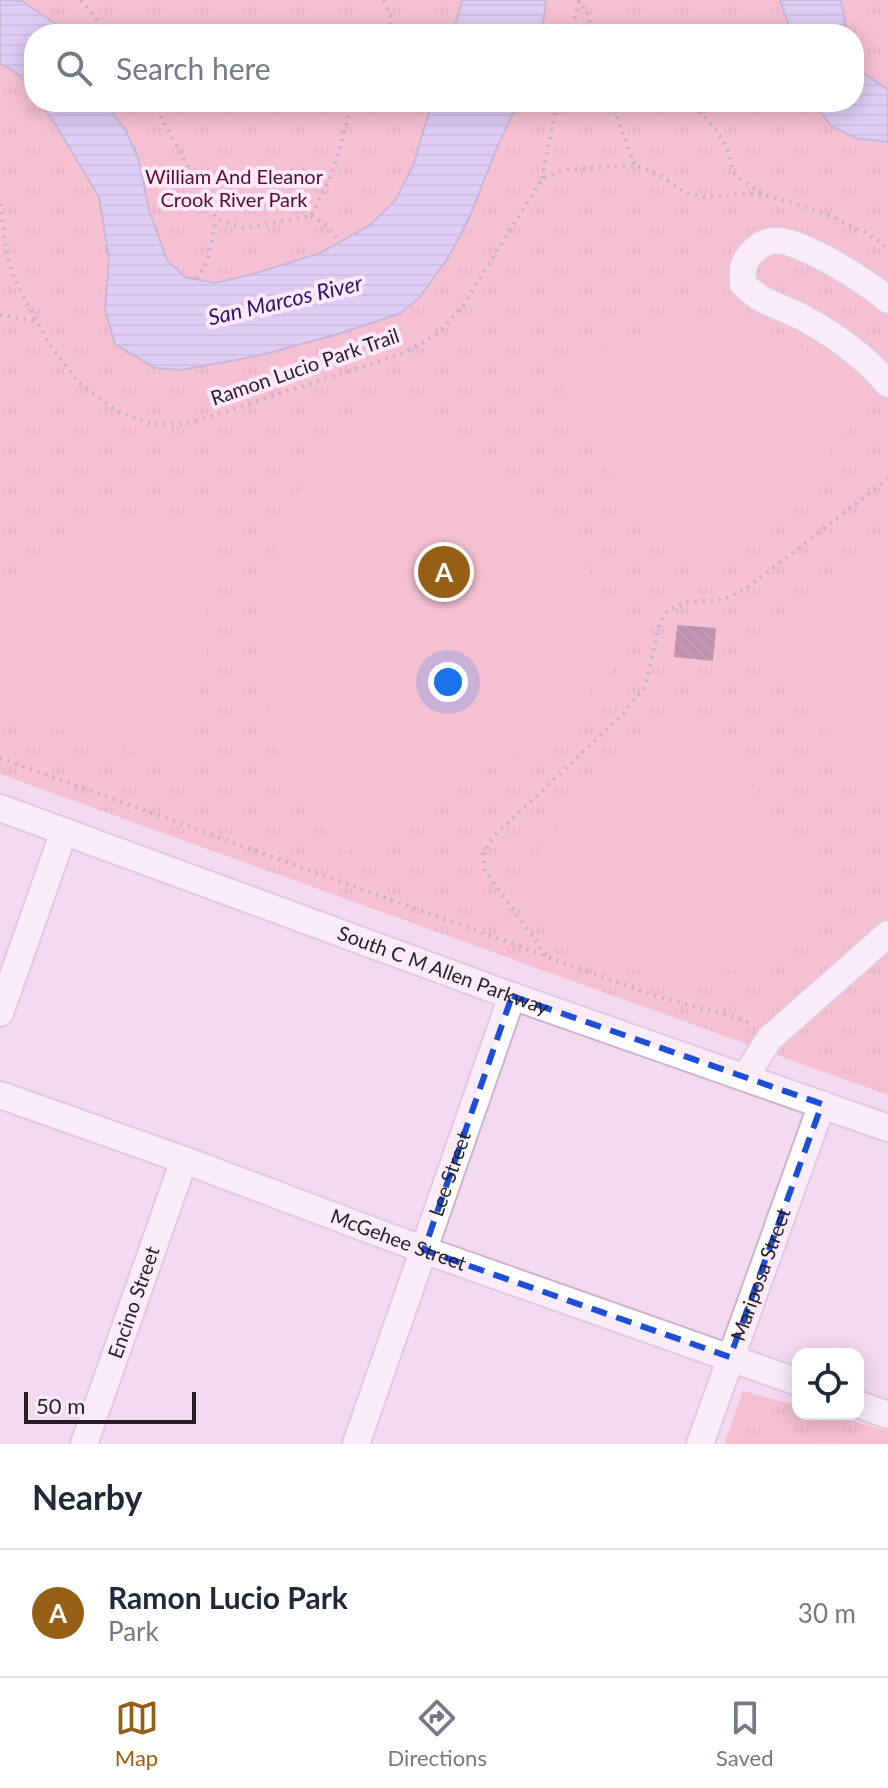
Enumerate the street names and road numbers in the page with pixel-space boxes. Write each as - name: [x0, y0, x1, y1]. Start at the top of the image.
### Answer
- street label: Ramon Lucio Park Trail: [207, 323, 402, 410]
- street label: South C M Allen Parkway: [335, 920, 553, 1019]
- street label: Lee Street: [423, 1128, 475, 1219]
- street label: McGehee Street: [328, 1203, 470, 1275]
- street label: Mariposa Street: [725, 1205, 795, 1344]
- street label: Encino Street: [102, 1243, 164, 1361]

